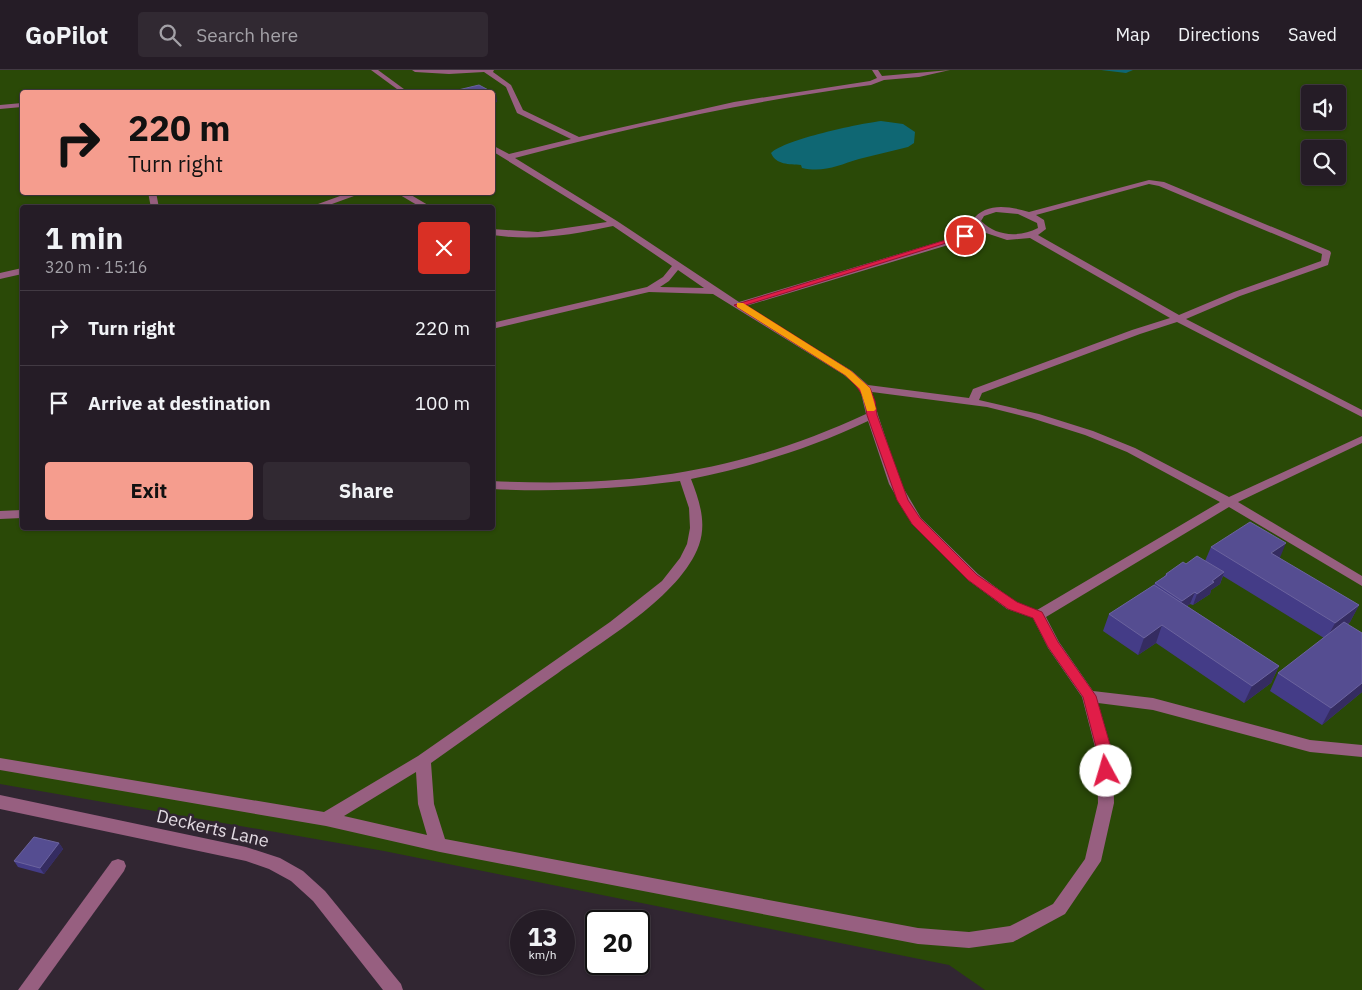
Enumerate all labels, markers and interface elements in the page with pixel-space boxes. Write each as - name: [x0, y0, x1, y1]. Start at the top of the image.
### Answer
- search box: [138, 12, 488, 57]
- text: GoPilot: [25, 19, 108, 51]
- icon: search: [156, 21, 184, 49]
- text: Search here: [196, 23, 298, 47]
- text: Map: [1115, 23, 1150, 46]
- text: Directions: [1178, 23, 1260, 46]
- text: Saved: [1288, 23, 1337, 46]
- map controls: [1301, 85, 1346, 185]
- button: sound: [1301, 85, 1346, 130]
- text: 220 m: [128, 105, 231, 151]
- icon: right: [45, 110, 110, 175]
- button: search: [1301, 140, 1346, 185]
- text: Turn right: [128, 149, 223, 178]
- pin: [944, 215, 986, 257]
- text: 1 min: [45, 218, 123, 257]
- button: close: [418, 222, 470, 274]
- icon: arrive: [951, 222, 979, 250]
- text: 320 m · 15:16: [45, 257, 147, 277]
- icon: right: [45, 314, 73, 342]
- text: Turn right: [88, 316, 175, 340]
- text: 220 m: [415, 316, 470, 340]
- icon: arrive: [45, 389, 73, 417]
- text: Arrive at destination: [88, 391, 271, 415]
- text: 100 m: [415, 391, 470, 415]
- button: Exit: [45, 462, 253, 520]
- button: Share: [263, 462, 470, 520]
- position arrow: [1079, 744, 1131, 796]
- street label: Deckerts Lane: [154, 804, 272, 852]
- speed limit sign: 20: [585, 910, 650, 975]
- text: 13: [527, 920, 558, 953]
- text: km/h: [528, 947, 557, 962]

